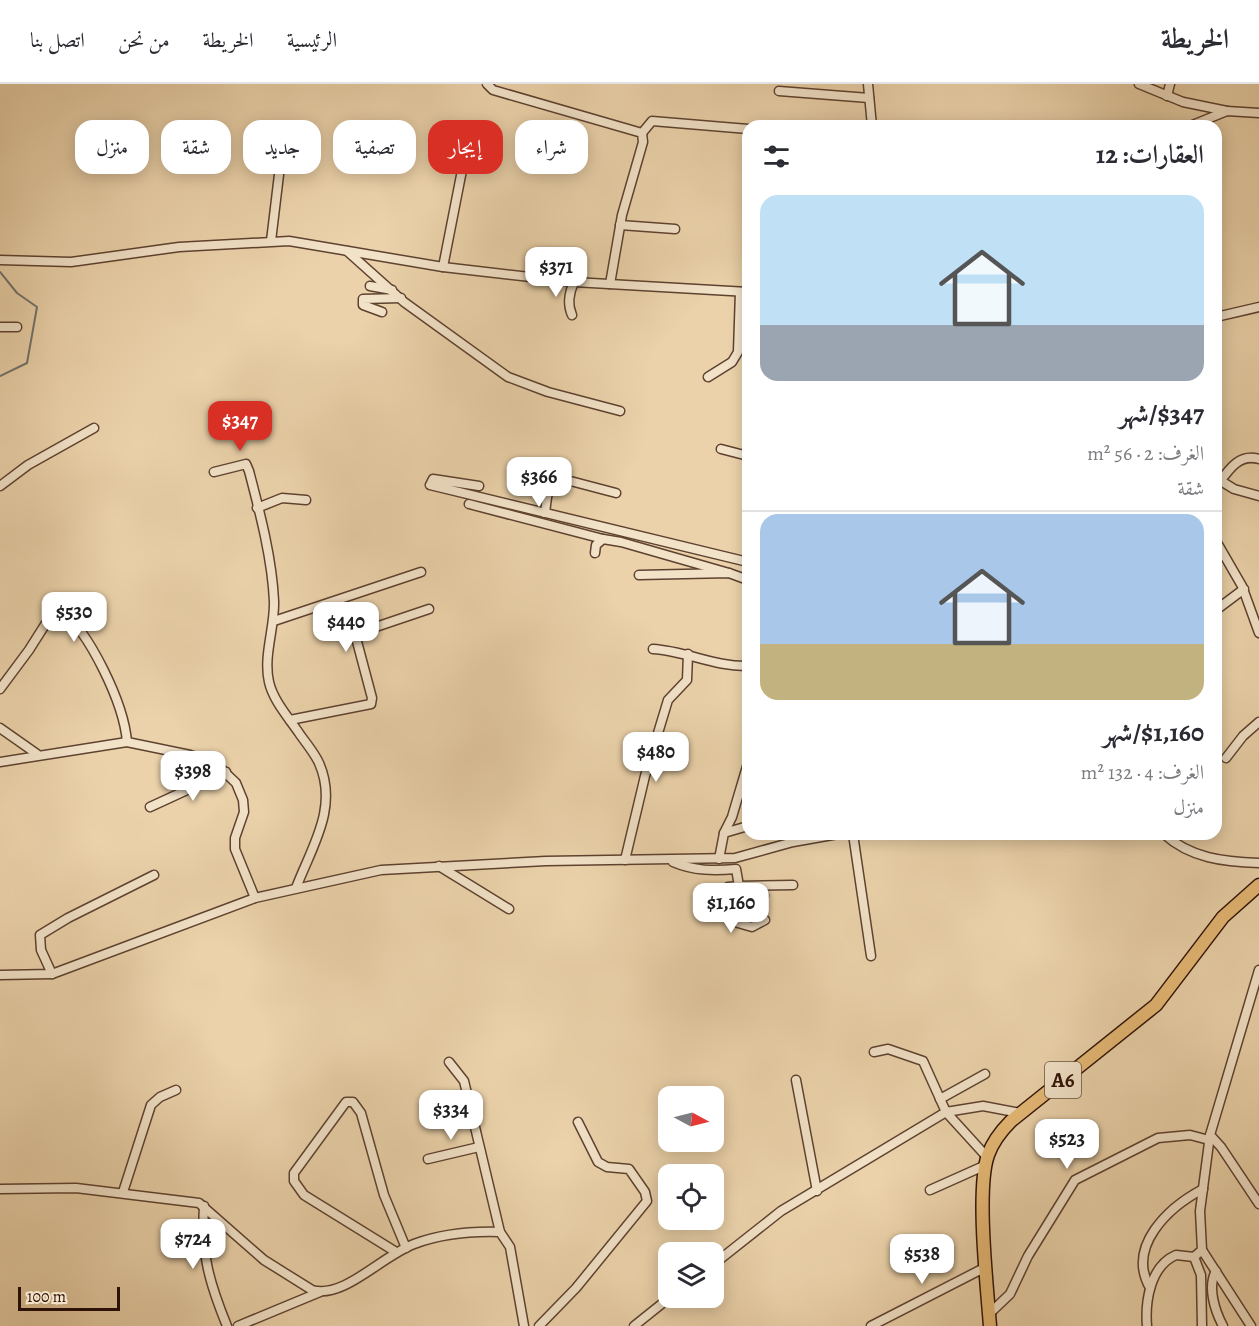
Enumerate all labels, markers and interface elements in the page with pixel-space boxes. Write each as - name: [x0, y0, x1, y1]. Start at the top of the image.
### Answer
- text: الخريطة: [1161, 20, 1229, 58]
- text: اتصل بنا: [30, 26, 85, 54]
- text: من نحن: [118, 26, 170, 54]
- text: الخريطة: [203, 26, 254, 54]
- text: الرئيسية: [287, 26, 337, 54]
- chip: منزل: [75, 120, 149, 174]
- chip: شقة: [161, 120, 231, 174]
- chip: جديد: [243, 120, 321, 174]
- chip: تصفية: [333, 120, 416, 174]
- chip: إيجار: [428, 120, 503, 174]
- chip: شراء: [515, 120, 588, 174]
- text: العقارات: 12: [1096, 137, 1204, 172]
- icon: filters: [760, 140, 793, 173]
- icon: home: [928, 234, 1036, 342]
- pin: $371: [520, 247, 592, 298]
- text: $371: [539, 253, 573, 280]
- text: $347/شهر: [1119, 396, 1204, 431]
- pin: $347: [204, 401, 276, 452]
- text: $347: [222, 407, 258, 434]
- text: الغرف: 2 · 56 m²: [1087, 440, 1204, 467]
- pin: $366: [503, 457, 575, 508]
- text: $366: [521, 463, 557, 490]
- text: شقة: [1178, 475, 1204, 502]
- icon: home: [928, 553, 1036, 661]
- pin: $530: [38, 592, 110, 643]
- text: $530: [56, 598, 92, 625]
- pin: $440: [310, 602, 382, 653]
- text: $440: [327, 608, 365, 635]
- text: $1,160/شهر: [1103, 715, 1204, 750]
- pin: $480: [620, 732, 692, 783]
- text: $480: [637, 738, 675, 765]
- pin: $398: [157, 751, 229, 802]
- text: $398: [175, 757, 211, 784]
- text: الغرف: 4 · 132 m²: [1081, 759, 1204, 786]
- text: منزل: [1173, 794, 1204, 821]
- pin: $1,160: [682, 883, 780, 934]
- text: $1,160: [707, 889, 755, 916]
- road number: A6: [1045, 1062, 1081, 1098]
- north arrow: [658, 1086, 724, 1152]
- map controls: [658, 1086, 724, 1308]
- pin: $334: [415, 1090, 487, 1141]
- text: $334: [433, 1096, 469, 1123]
- pin: $523: [1031, 1119, 1103, 1170]
- text: $523: [1049, 1125, 1085, 1152]
- button: locate: [658, 1164, 724, 1230]
- pin: $724: [157, 1219, 229, 1270]
- text: $724: [175, 1225, 211, 1252]
- pin: $538: [886, 1234, 958, 1285]
- text: $538: [904, 1240, 940, 1267]
- button: layers: [658, 1242, 724, 1308]
- scale bar: [18, 1284, 120, 1312]
- text: 100 m: [27, 1286, 66, 1308]

